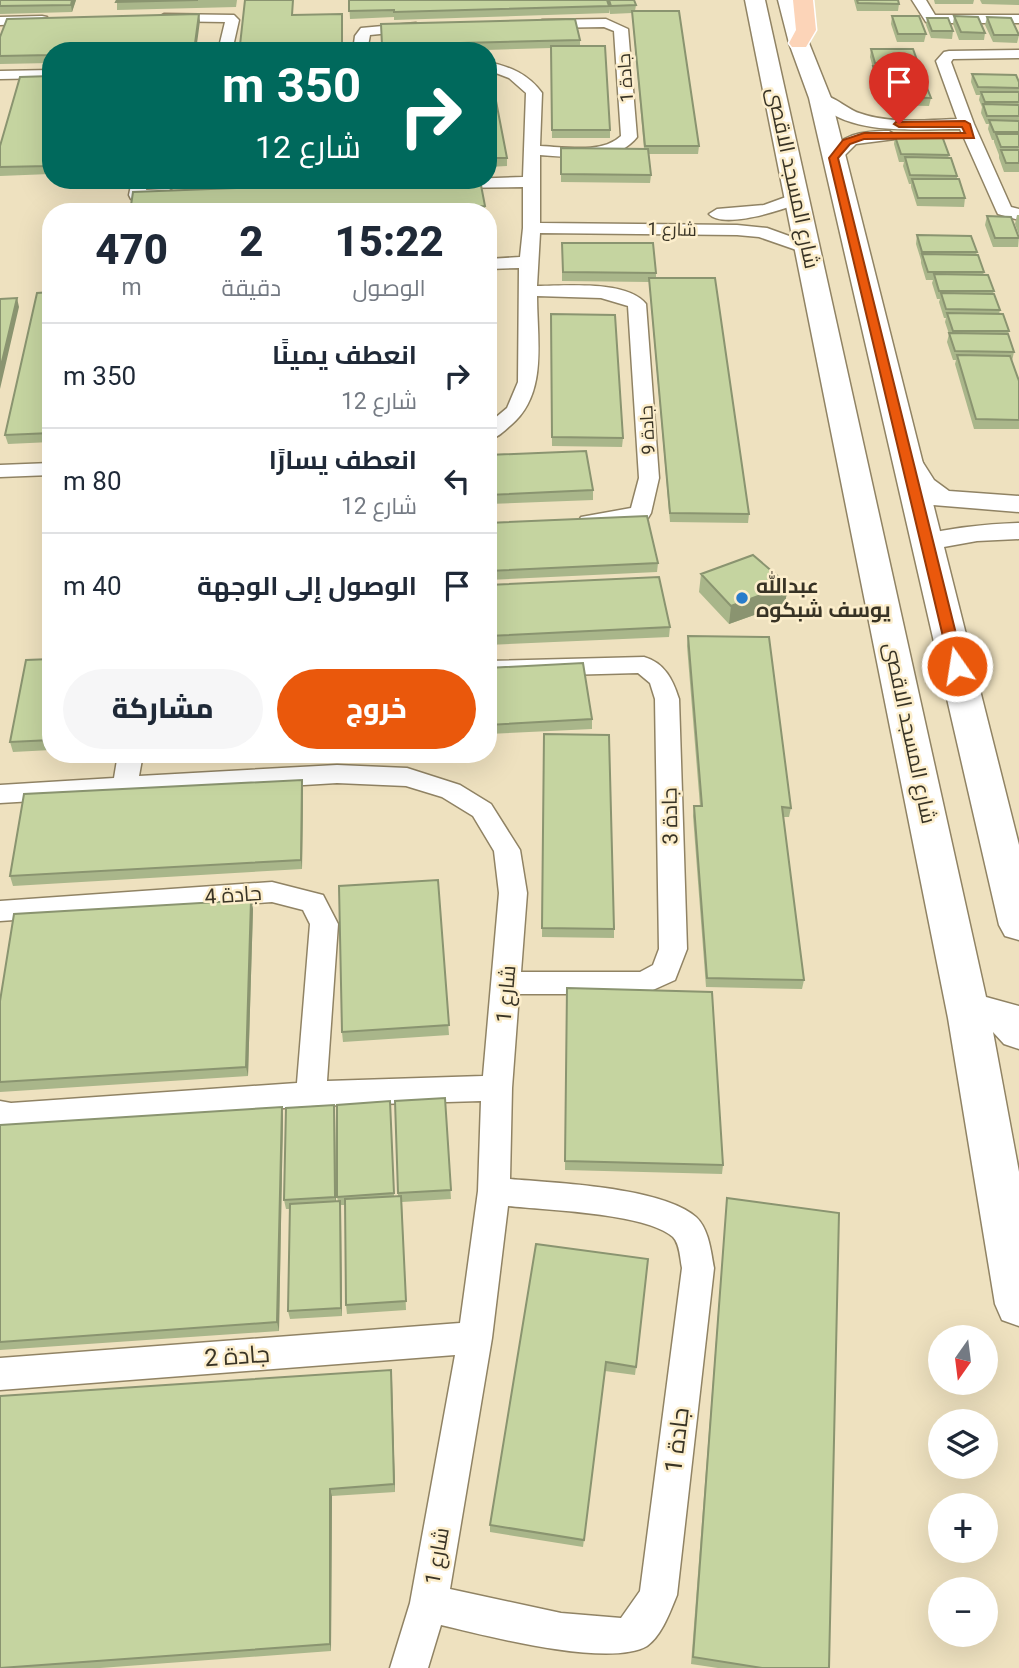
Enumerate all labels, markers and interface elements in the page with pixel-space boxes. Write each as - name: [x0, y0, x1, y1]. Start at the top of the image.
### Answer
- pin: [869, 52, 929, 124]
- street label: جادة 1: [613, 53, 637, 103]
- text: 350 m: [222, 57, 361, 114]
- icon: arrive: [880, 63, 918, 101]
- icon: right: [385, 70, 476, 161]
- street label: شارع المسجد الاقصى: [760, 85, 824, 271]
- text: شارع 12: [255, 128, 361, 166]
- text: 2: [239, 217, 263, 266]
- text: 15:22: [335, 217, 444, 266]
- street label: شارع 1: [647, 218, 697, 242]
- text: 470: [95, 225, 168, 274]
- text: m: [122, 274, 142, 301]
- text: دقيقة: [221, 275, 281, 302]
- text: الوصول: [352, 275, 426, 302]
- text: انعطف يمينًا: [272, 340, 417, 370]
- icon: right: [438, 357, 476, 395]
- text: 350 m: [63, 361, 136, 391]
- text: شارع 12: [341, 388, 417, 415]
- street label: جادة 9: [635, 405, 659, 455]
- text: انعطف يسارًا: [269, 445, 417, 475]
- icon: left: [438, 462, 476, 500]
- text: 80 m: [63, 466, 122, 496]
- text: شارع 12: [341, 493, 417, 520]
- icon: arrive: [438, 567, 476, 605]
- text: 40 m: [63, 571, 122, 601]
- text: الوصول إلى الوجهة: [197, 571, 417, 601]
- place label: عبدالله يوسف شبكوه: [756, 571, 891, 623]
- marker: عبدالله يوسف شبكوه: [734, 590, 750, 606]
- position arrow: [920, 629, 994, 703]
- street label: شارع المسجد الاقصى: [877, 640, 941, 826]
- button: مشاركة: [63, 669, 263, 749]
- button: خروج: [277, 669, 476, 749]
- street label: جادة 3: [658, 787, 682, 845]
- street label: جادة 4: [204, 881, 262, 909]
- street label: شارع 1: [492, 964, 522, 1024]
- north arrow: [928, 1325, 998, 1395]
- map controls: [928, 1325, 998, 1647]
- street label: جادة 2: [203, 1340, 271, 1372]
- street label: جادة 1: [659, 1406, 695, 1474]
- button: layers: [928, 1409, 998, 1479]
- button: +: [928, 1493, 998, 1563]
- street label: شارع 1: [420, 1526, 456, 1587]
- button: −: [928, 1577, 998, 1647]

